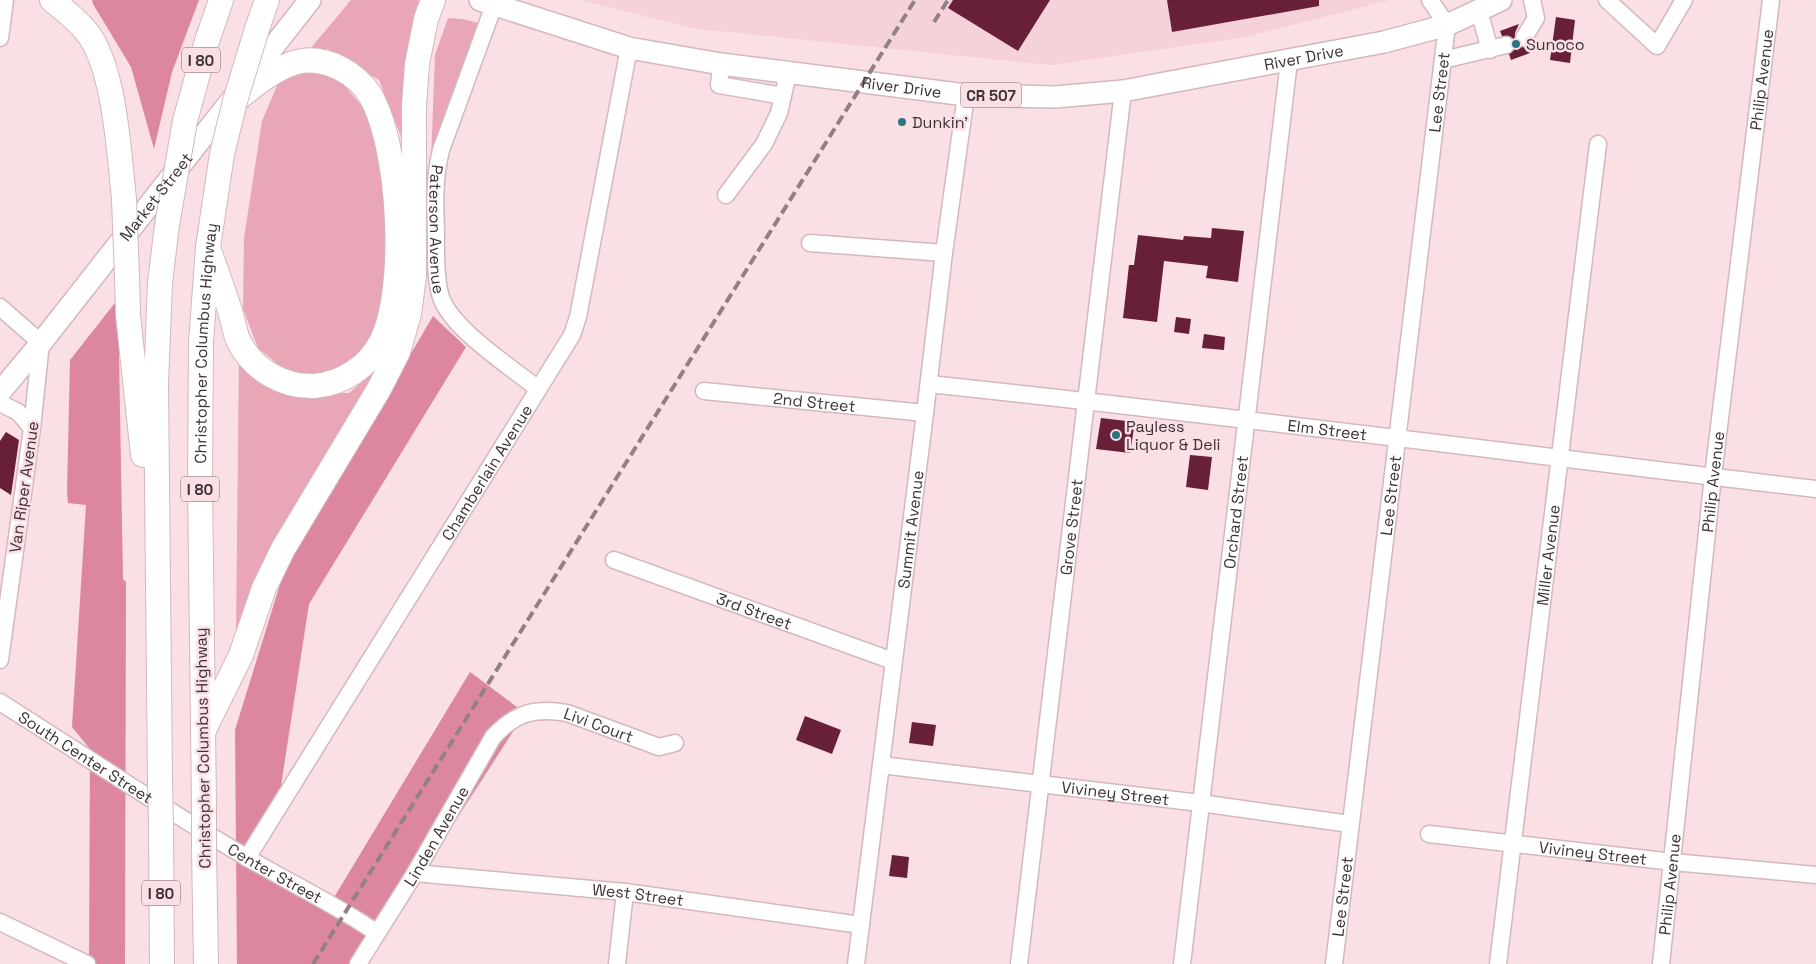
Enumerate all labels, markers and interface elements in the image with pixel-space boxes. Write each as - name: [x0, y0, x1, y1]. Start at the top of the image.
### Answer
- street label: Philip Avenue: [1745, 28, 1778, 132]
- place label: Sunoco: [1526, 34, 1585, 55]
- marker: Sunoco: [1510, 38, 1522, 50]
- street label: River Drive: [1262, 39, 1345, 75]
- road number: I 80: [182, 48, 220, 72]
- street label: Lee Street: [1424, 51, 1454, 134]
- street label: River Drive: [860, 71, 943, 102]
- road number: CR 507: [961, 82, 1021, 108]
- place label: Dunkin': [912, 112, 968, 133]
- marker: Dunkin': [896, 116, 908, 128]
- street label: Market Street: [115, 148, 197, 245]
- street label: Paterson Avenue: [425, 163, 450, 296]
- street label: Christopher Columbus Highway: [190, 221, 222, 464]
- street label: 2nd Street: [772, 387, 857, 417]
- street label: Chamberlain Avenue: [436, 400, 537, 544]
- street label: Elm Street: [1287, 414, 1368, 445]
- place label: Payless Liquor & Deli: [1126, 416, 1220, 455]
- street label: Van Riper Avenue: [4, 420, 44, 554]
- marker: Payless Liquor & Deli: [1110, 429, 1122, 441]
- street label: Philip Avenue: [1697, 430, 1729, 534]
- street label: Orchard Street: [1218, 454, 1253, 570]
- street label: Lee Street: [1375, 454, 1406, 537]
- street label: Summit Avenue: [893, 469, 928, 590]
- road number: I 80: [181, 476, 219, 502]
- street label: Grove Street: [1055, 478, 1087, 576]
- street label: Miller Avenue: [1531, 503, 1564, 607]
- street label: 3rd Street: [713, 587, 795, 634]
- street label: Christopher Columbus Highway: [190, 627, 216, 869]
- street label: Livi Court: [561, 702, 636, 747]
- street label: South Center Street: [15, 706, 157, 808]
- street label: Viviney Street: [1060, 776, 1170, 810]
- street label: Linden Avenue: [399, 782, 473, 890]
- street label: Philip Avenue: [1654, 833, 1685, 936]
- street label: Viviney Street: [1538, 836, 1648, 869]
- street label: Center Street: [224, 838, 326, 908]
- street label: Lee Street: [1327, 855, 1357, 938]
- street label: West Street: [591, 879, 685, 911]
- road number: I 80: [142, 880, 180, 906]

